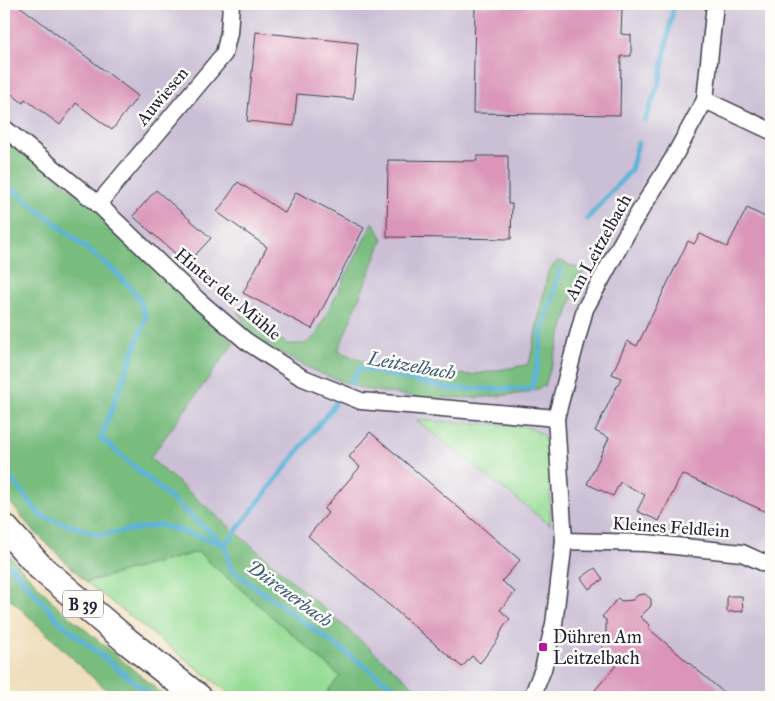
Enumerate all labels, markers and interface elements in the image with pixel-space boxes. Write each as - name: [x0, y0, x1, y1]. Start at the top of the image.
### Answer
- street label: Auwiesen: [131, 62, 193, 130]
- street label: Am Leitzelbach: [559, 190, 636, 305]
- street label: Hinter der Mühle: [170, 243, 286, 345]
- water label: Leitzelbach: [365, 346, 458, 385]
- street label: Kleines Feldlein: [612, 512, 731, 542]
- water label: Dürenerbach: [243, 555, 337, 632]
- road number: B 39: [63, 590, 103, 618]
- place label: Dühren Am Leitzelbach: [553, 626, 642, 669]
- marker: Dühren Am Leitzelbach: [537, 641, 549, 653]

